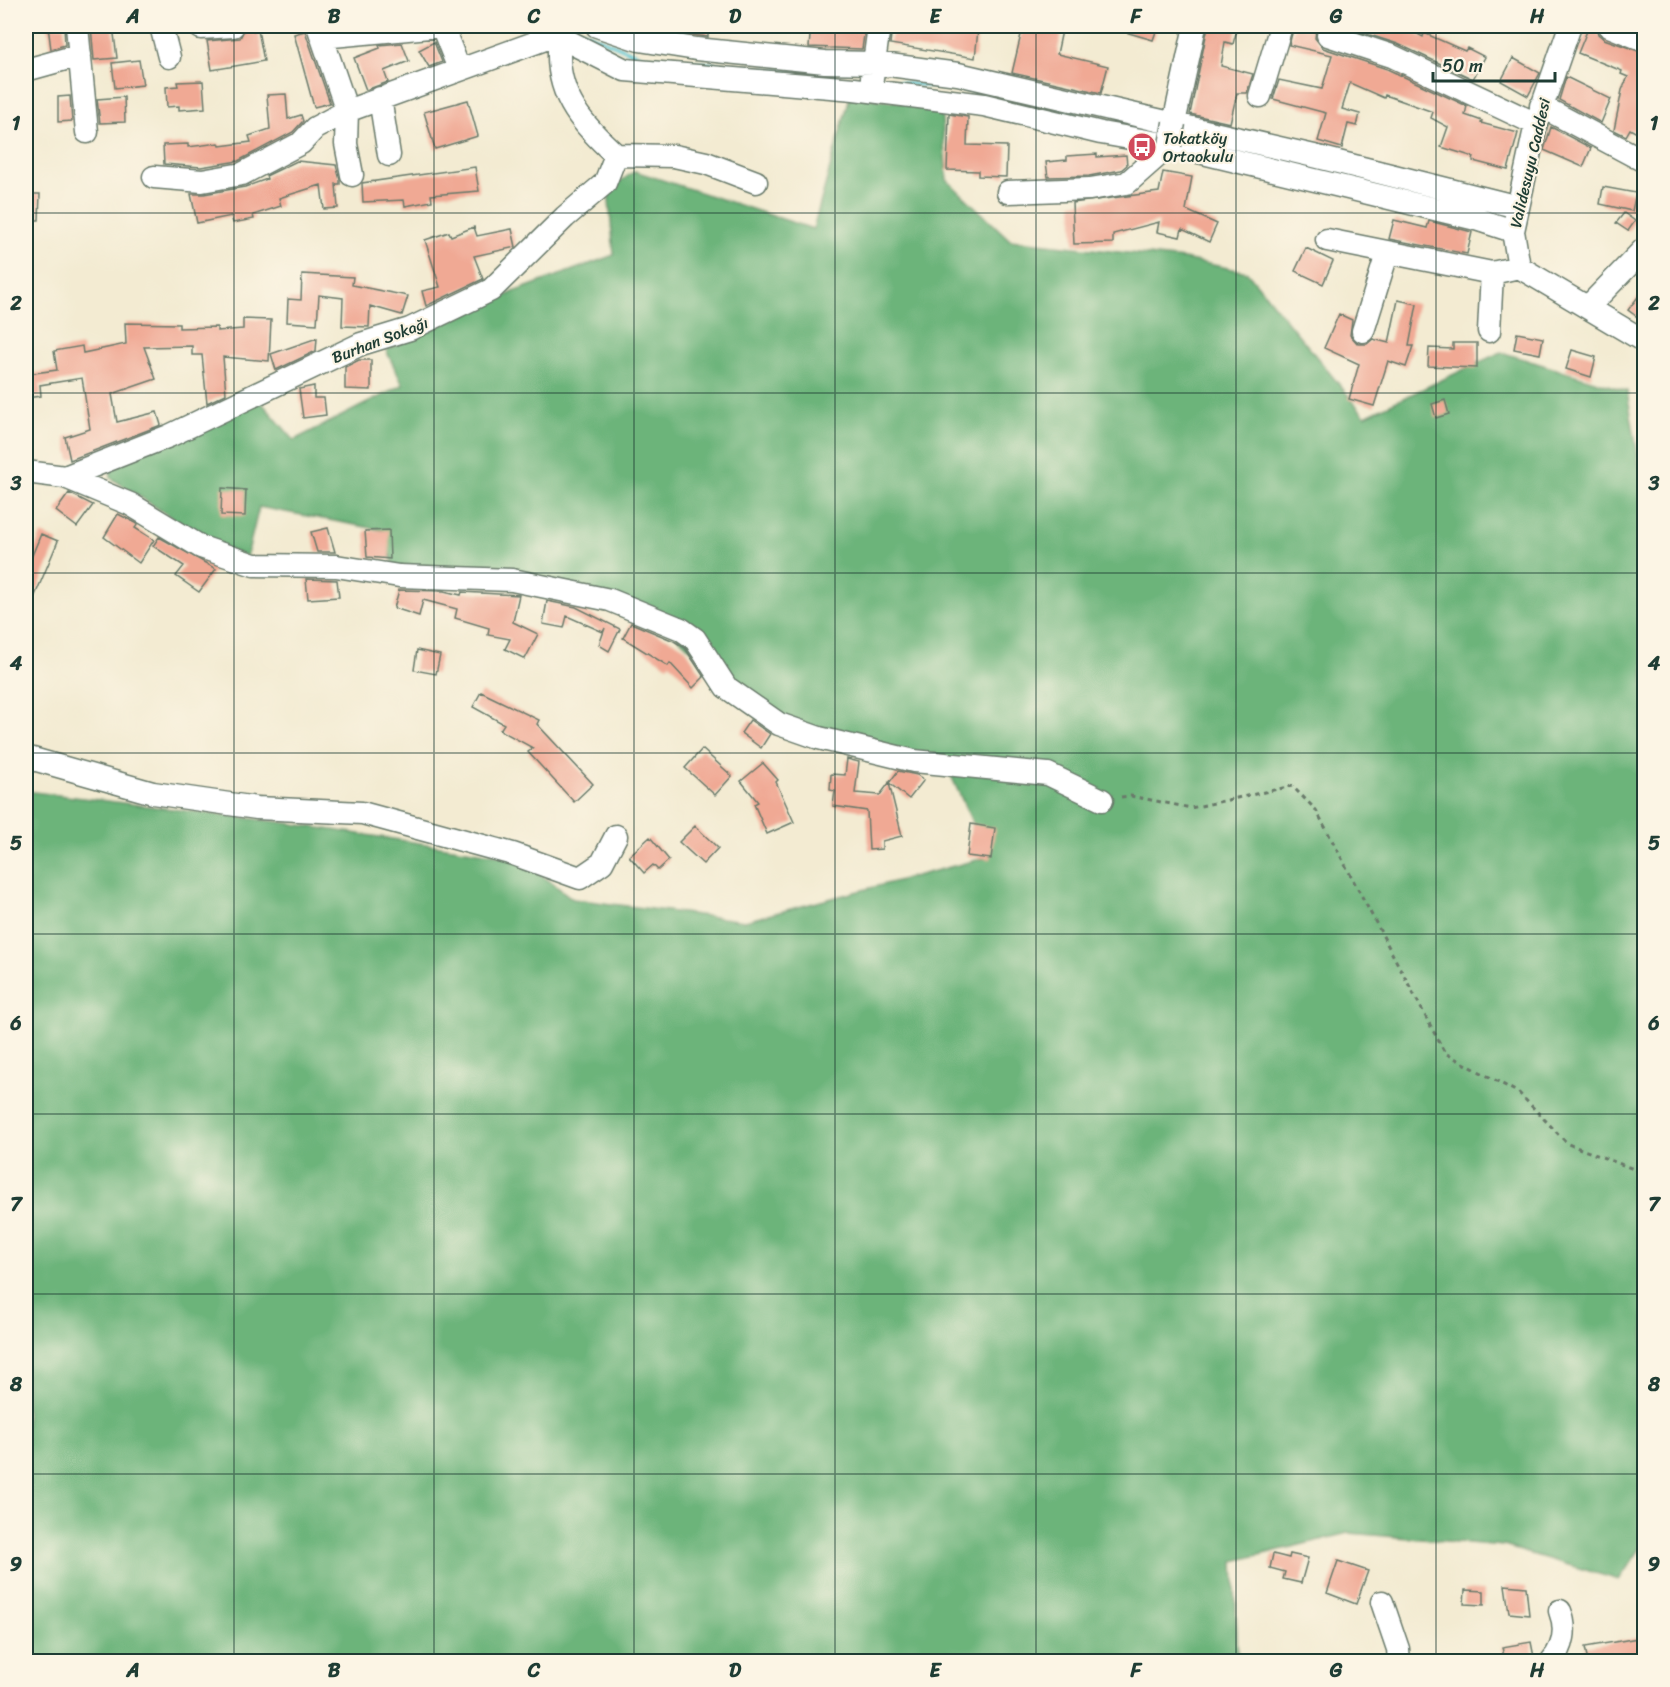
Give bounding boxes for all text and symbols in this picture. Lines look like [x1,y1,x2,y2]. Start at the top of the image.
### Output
text: A [125,0,140,34]
text: B [328,0,341,34]
text: C [527,0,541,34]
text: D [729,0,742,34]
text: E [929,0,942,34]
text: F [1130,0,1143,34]
text: G [1329,0,1343,34]
text: H [1529,0,1545,34]
scale bar [1433,45,1554,83]
text: 50 m [1442,50,1483,82]
street label: Validesuyu Caddesi [1501,95,1559,231]
text: 1 [12,106,21,141]
text: 1 [1650,106,1659,141]
place label: Tokatköy Ortaokulu [1163,124,1234,171]
bus stop icon: Tokatköy Ortaokulu [1126,131,1158,163]
text: 2 [9,286,22,321]
text: 2 [1647,286,1660,321]
street label: Burhan Sokağı [327,308,433,372]
text: 3 [10,466,22,501]
text: 3 [1648,466,1660,501]
text: 4 [9,646,23,681]
text: 4 [1647,646,1661,681]
text: 5 [10,826,22,861]
text: 5 [1648,826,1660,861]
text: 6 [9,1006,22,1041]
text: 6 [1647,1006,1660,1041]
text: 7 [10,1187,23,1222]
text: 7 [1648,1187,1661,1222]
text: 8 [9,1367,23,1402]
text: 8 [1647,1367,1661,1402]
text: 9 [10,1547,22,1582]
text: 9 [1648,1547,1660,1582]
text: A [125,1653,140,1687]
text: B [328,1653,341,1687]
text: C [527,1653,541,1687]
text: D [729,1653,742,1687]
text: E [929,1653,942,1687]
text: F [1130,1653,1143,1687]
text: G [1329,1653,1343,1687]
text: H [1529,1653,1545,1687]

